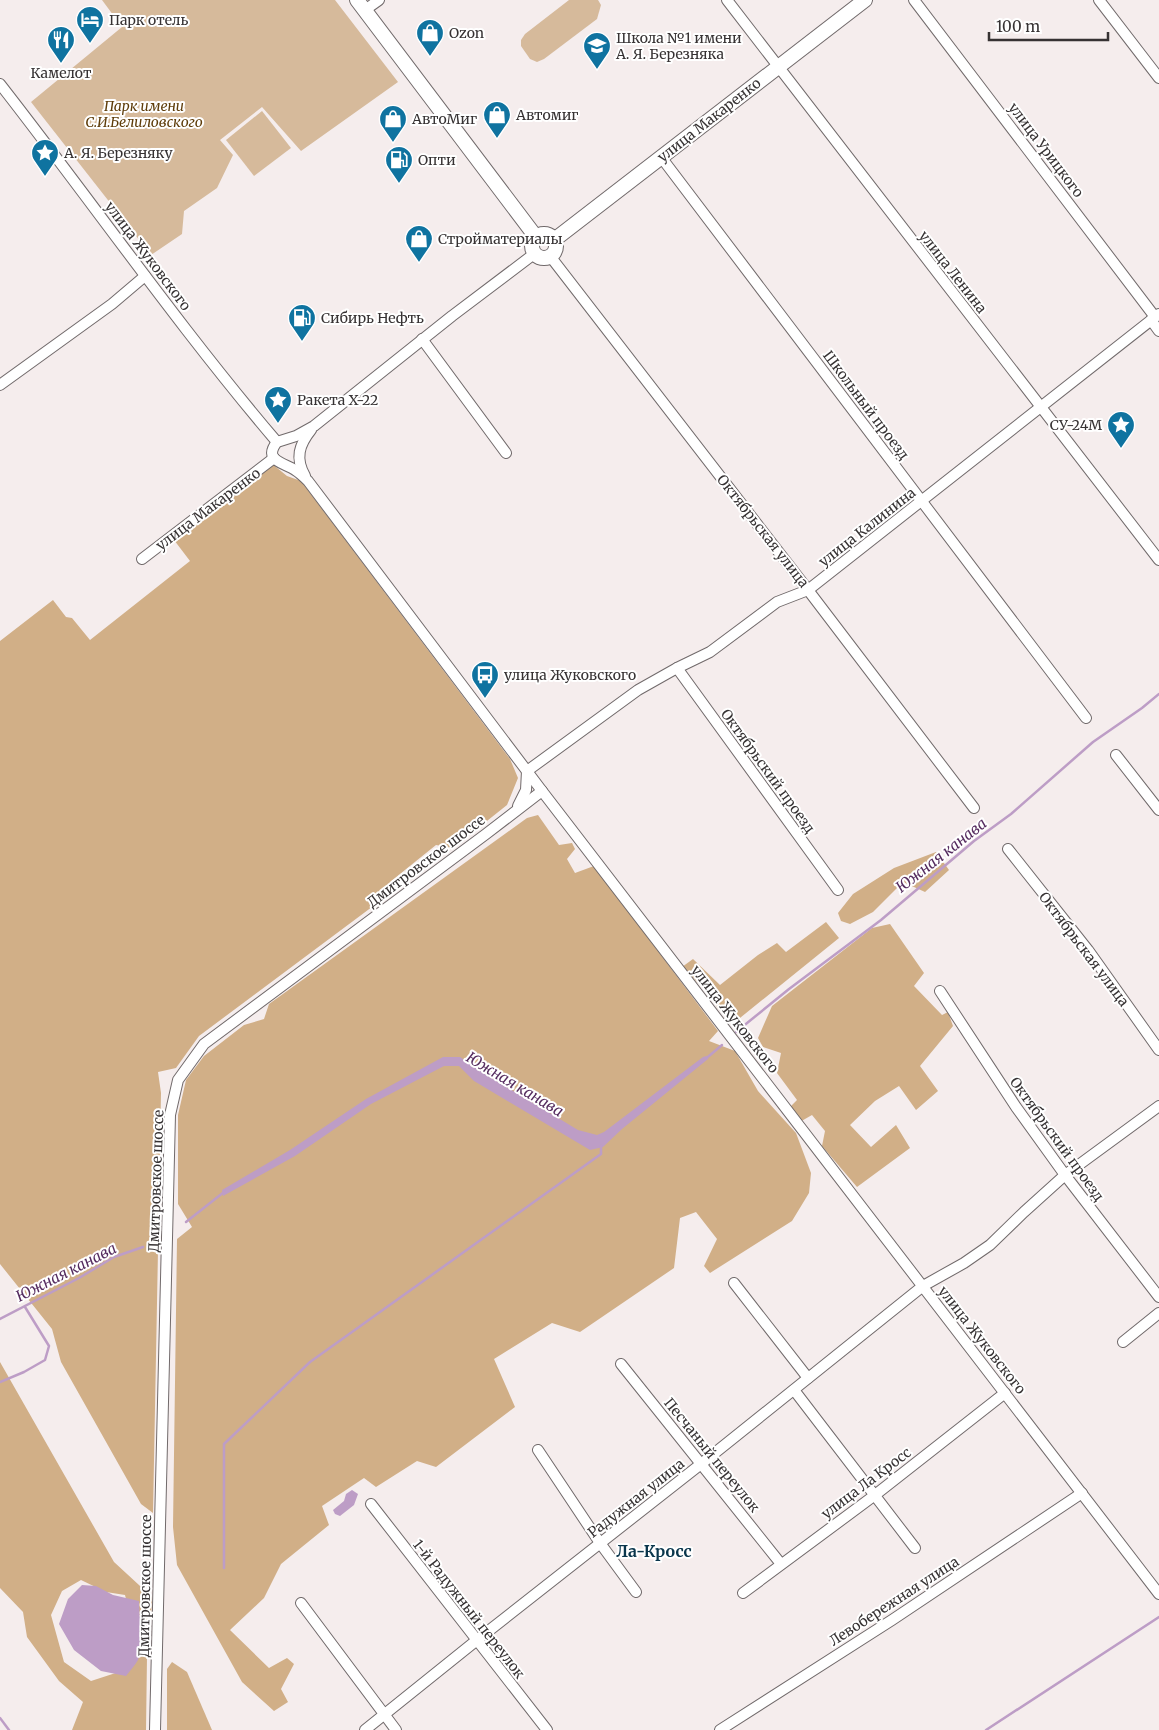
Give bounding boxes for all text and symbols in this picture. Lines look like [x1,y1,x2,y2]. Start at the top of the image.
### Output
hotel icon: Парк отель [75,5,105,44]
scale bar [989,10,1108,42]
place label: Парк отель [109,11,188,29]
text: 100 m [996,17,1040,36]
shop icon: Ozon [415,18,445,57]
place label: Ozon [449,24,484,42]
restaurant icon: Камелот [46,25,76,64]
place label: Школа №1 имени А. Я. Березняка [615,29,742,63]
school or university icon: Школа №1 имени А. Я. Березняка [582,31,612,70]
place label: Камелот [31,64,92,82]
street label: улица Макаренко [654,74,764,166]
park label: Парк имени С.И.Белиловского [85,97,203,131]
street label: улица Урицкого [1004,99,1088,201]
shop icon: Автомиг [482,100,512,139]
shop icon: АвтоМиг [378,104,408,143]
place label: Автомиг [515,106,579,124]
place label: АвтоМиг [411,110,477,128]
place icon: А. Я. Березняку [30,138,60,177]
place label: А. Я. Березняку [63,144,173,162]
fuel station icon: Опти [384,145,414,184]
place label: Опти [418,151,456,169]
street label: улица Жуковского [101,198,195,314]
shop icon: Стройматериалы [404,224,434,263]
street label: улица Ленина [915,227,991,317]
place label: Стройматериалы [438,230,563,248]
fuel station icon: Сибирь Нефть [287,303,317,342]
place label: Сибирь Нефть [321,309,424,327]
street label: Школьный проезд [819,347,913,463]
place icon: Ракета Х-22 [263,385,293,424]
place label: Ракета Х-22 [297,391,378,409]
place icon: СУ-24М [1106,410,1136,449]
place label: СУ-24М [1050,416,1102,434]
street label: улица Макаренко [152,464,264,554]
street label: Октябрьская улица [713,471,813,592]
street label: улица Калинина [815,483,919,570]
bus stop icon: улица Жуковского [470,660,500,699]
place label: улица Жуковского [504,666,636,684]
street label: Октябрьский проезд [717,705,819,837]
street label: Дмитровское шоссе [364,811,488,911]
water label: Южная канава [892,814,990,896]
street label: Октябрьская улица [1035,888,1133,1010]
street label: улица Жуковского [687,961,783,1077]
water label: Южная канава [463,1047,567,1121]
street label: Октябрьский проезд [1006,1073,1108,1205]
street label: Дмитровское шоссе [145,1109,167,1253]
water label: Южная канава [13,1238,119,1306]
street label: улица Жуковского [934,1282,1030,1398]
street label: Песчаный переулок [660,1394,764,1516]
street label: улица Ла Кросс [817,1443,915,1523]
street label: Радужная улица [584,1454,688,1541]
street label: Дмитровское шоссе [135,1515,155,1657]
street label: 1-й Радужный переулок [409,1536,529,1682]
district label: Ла-Кросс [616,1541,692,1561]
street label: Левобережная улица [826,1552,963,1650]

